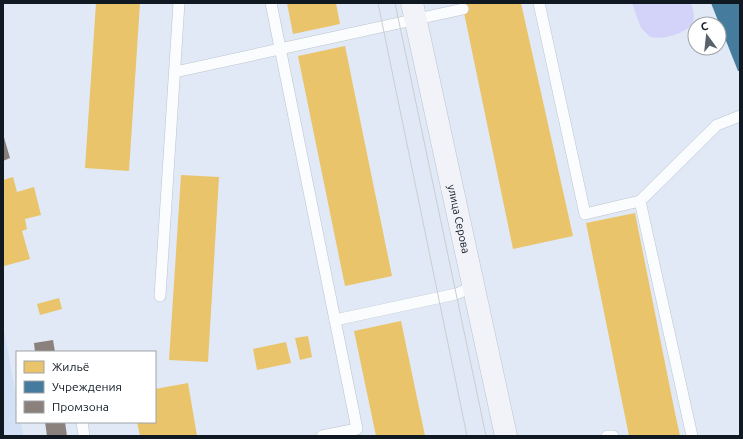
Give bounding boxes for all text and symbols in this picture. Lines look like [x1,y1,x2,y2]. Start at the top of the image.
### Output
north arrow [687,16,727,56]
text: С [699,20,709,33]
street label: улица Серова [446,183,472,254]
legend [16,351,156,423]
text: Жильё [52,360,89,373]
text: Учреждения [52,380,122,393]
text: Промзона [52,400,109,413]

